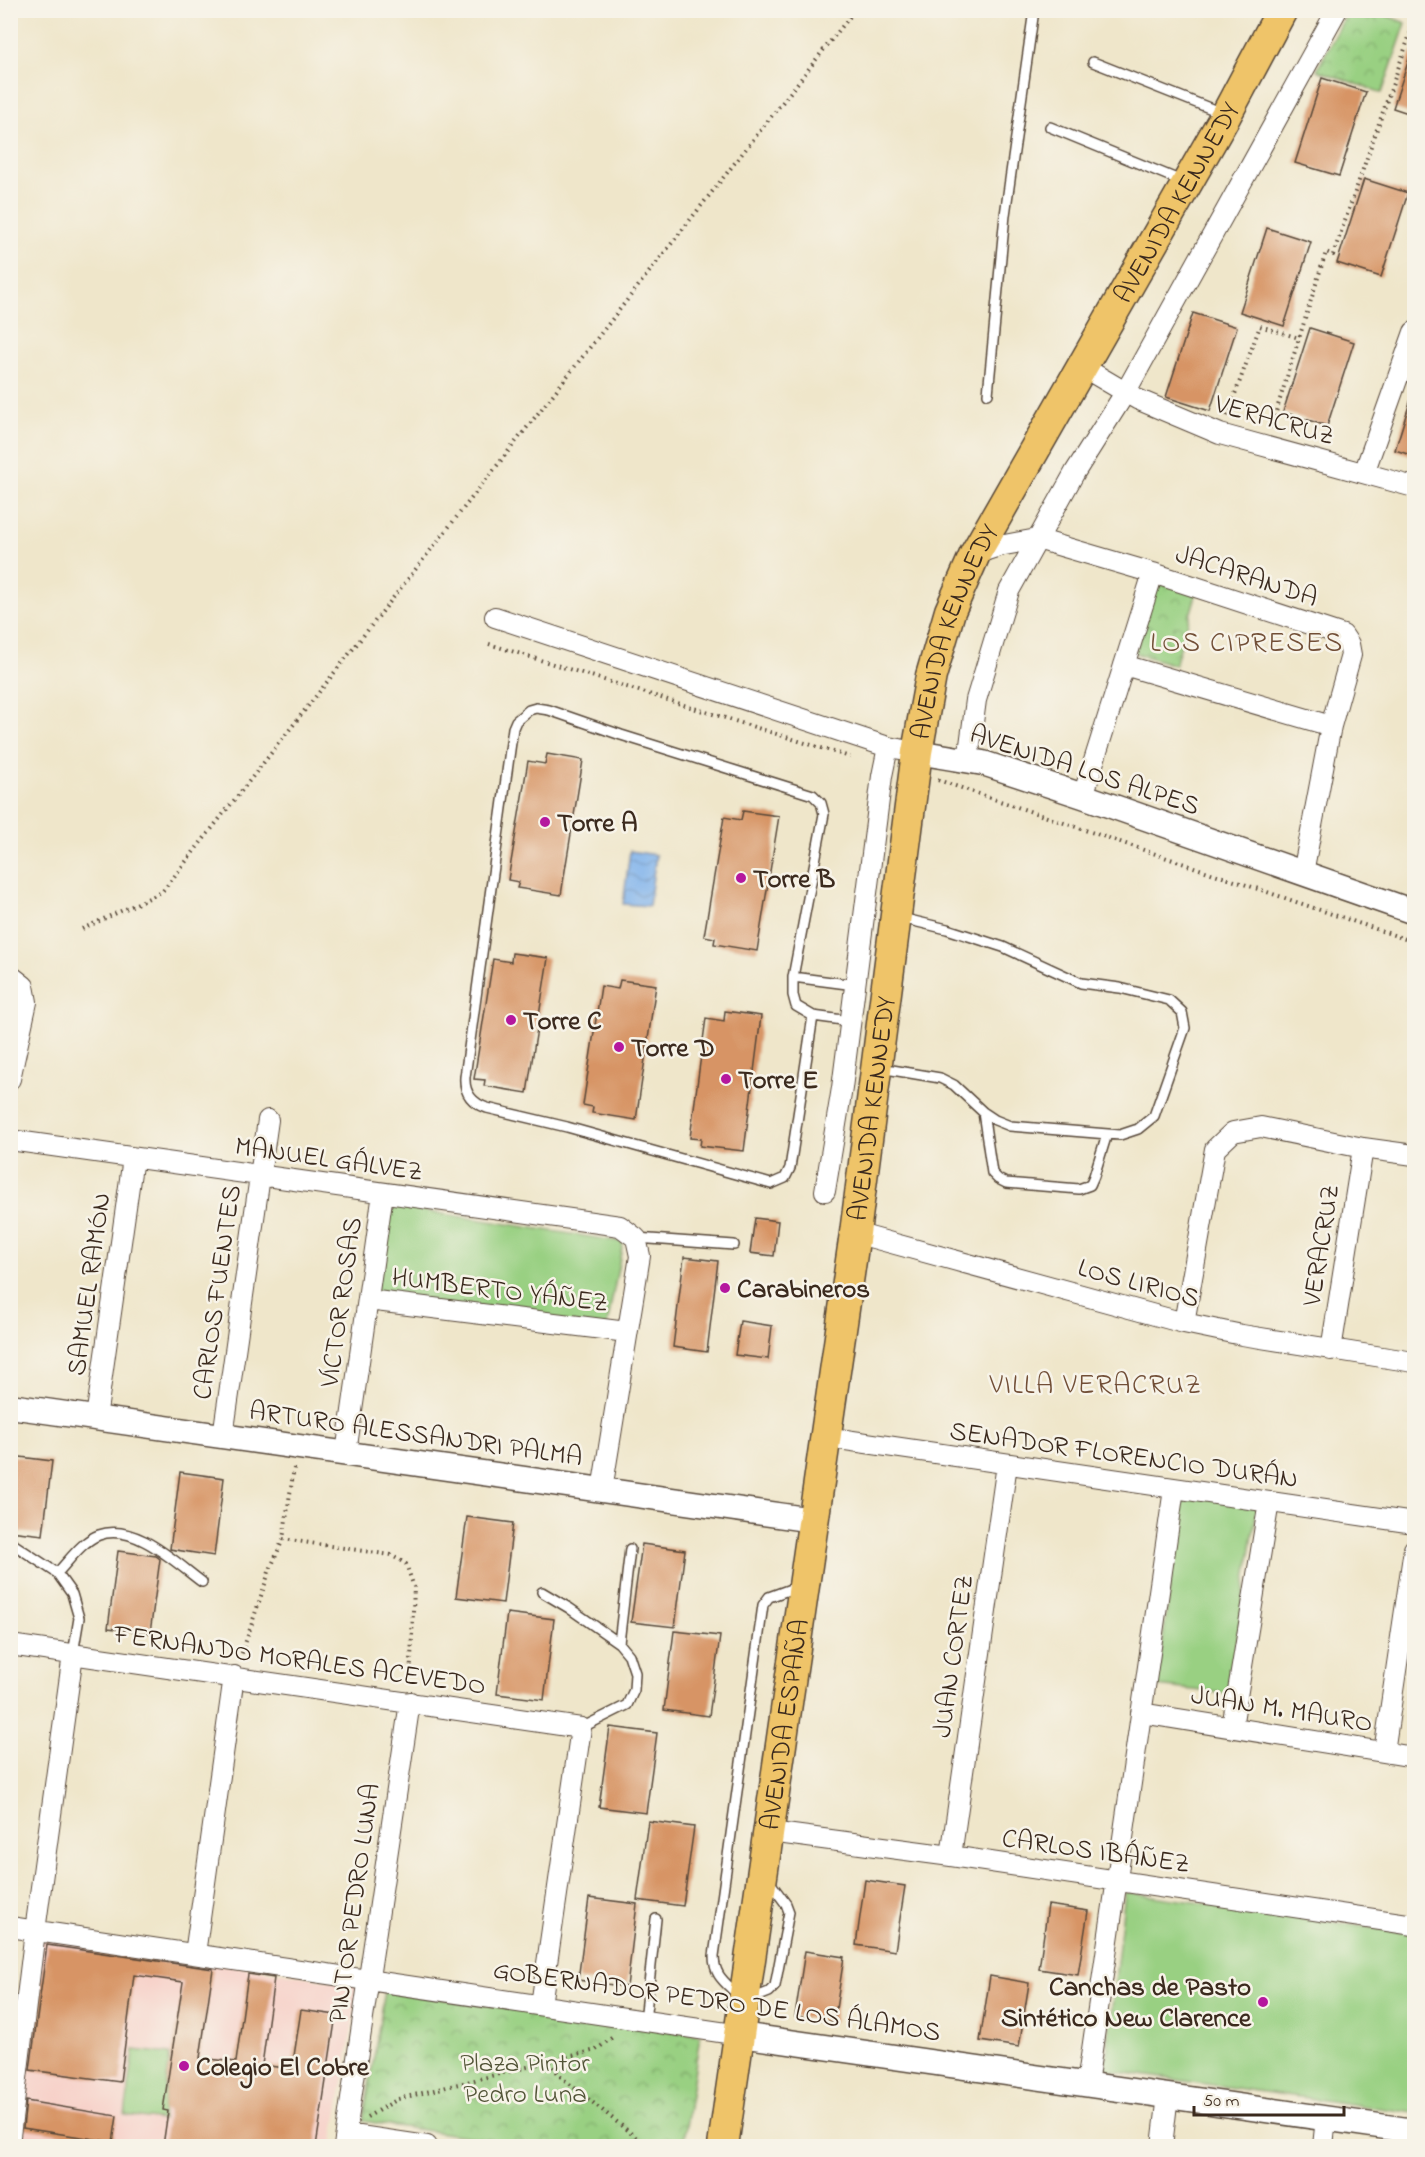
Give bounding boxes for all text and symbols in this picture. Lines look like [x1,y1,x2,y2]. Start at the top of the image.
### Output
street label: AVENIDA KENNEDY [1105,95,1252,311]
street label: VERACRUZ [1209,385,1339,457]
street label: AVENIDA KENNEDY [903,517,1010,743]
street label: JACARANDA [1170,536,1322,619]
district label: LOS CIPRESES [1150,624,1344,665]
street label: AVENIDA LOS ALPES [964,716,1204,827]
place label: Torre A [557,805,638,844]
marker: Torre A [538,815,552,829]
place label: Torre B [753,861,835,900]
marker: Torre B [734,871,748,885]
street label: AVENIDA KENNEDY [840,994,907,1224]
place label: Torre C [523,1003,602,1042]
marker: Torre C [504,1013,518,1027]
place label: Torre D [631,1030,715,1069]
marker: Torre D [612,1040,626,1054]
place label: Torre E [738,1062,818,1101]
marker: Torre E [719,1072,733,1086]
street label: MANUEL GÁLVEZ [232,1128,425,1193]
street label: CARLOS FUENTES [184,1182,253,1402]
street label: VERACRUZ [1293,1182,1351,1310]
street label: SAMUEL RAMÓN [58,1190,123,1378]
street label: VÍCTOR ROSAS [311,1215,374,1391]
street label: LOS LIRIOS [1073,1249,1204,1319]
street label: HUMBERTO YÁÑEZ [389,1259,610,1324]
place label: Carabineros [737,1271,870,1310]
marker: Carabineros [718,1281,732,1295]
district label: VILLA VERACRUZ [988,1366,1203,1407]
street label: ARTURO ALESSANDRI PALMA [246,1393,585,1478]
street label: SENADOR FLORENCIO DURÁN [947,1413,1300,1500]
street label: JUAN CORTEZ [924,1572,985,1740]
street label: FERNANDO MORALES ACEVEDO [110,1616,488,1707]
street label: AVENIDA ESPAÑA [752,1617,821,1833]
street label: JUAN M. MAURO [1188,1677,1375,1744]
street label: PINTOR PEDRO LUNA [319,1781,392,2026]
street label: CARLOS IBÁÑEZ [999,1820,1192,1885]
street label: GOBERNADOR PEDRO DE LOS ÁLAMOS [490,1952,943,2053]
place label: Canchas de Pasto Sintético New Clarence [1001,1969,1252,2039]
marker: Canchas de Pasto Sintético New Clarence [1256,1995,1270,2009]
park label: Plaza Pintor Pedro Luna [460,2045,590,2115]
place label: Colegio El Cobre [196,2049,370,2089]
marker: Colegio El Cobre [177,2059,191,2073]
scale bar [1194,2079,1344,2117]
text: 50 m [1203,2089,1240,2115]

